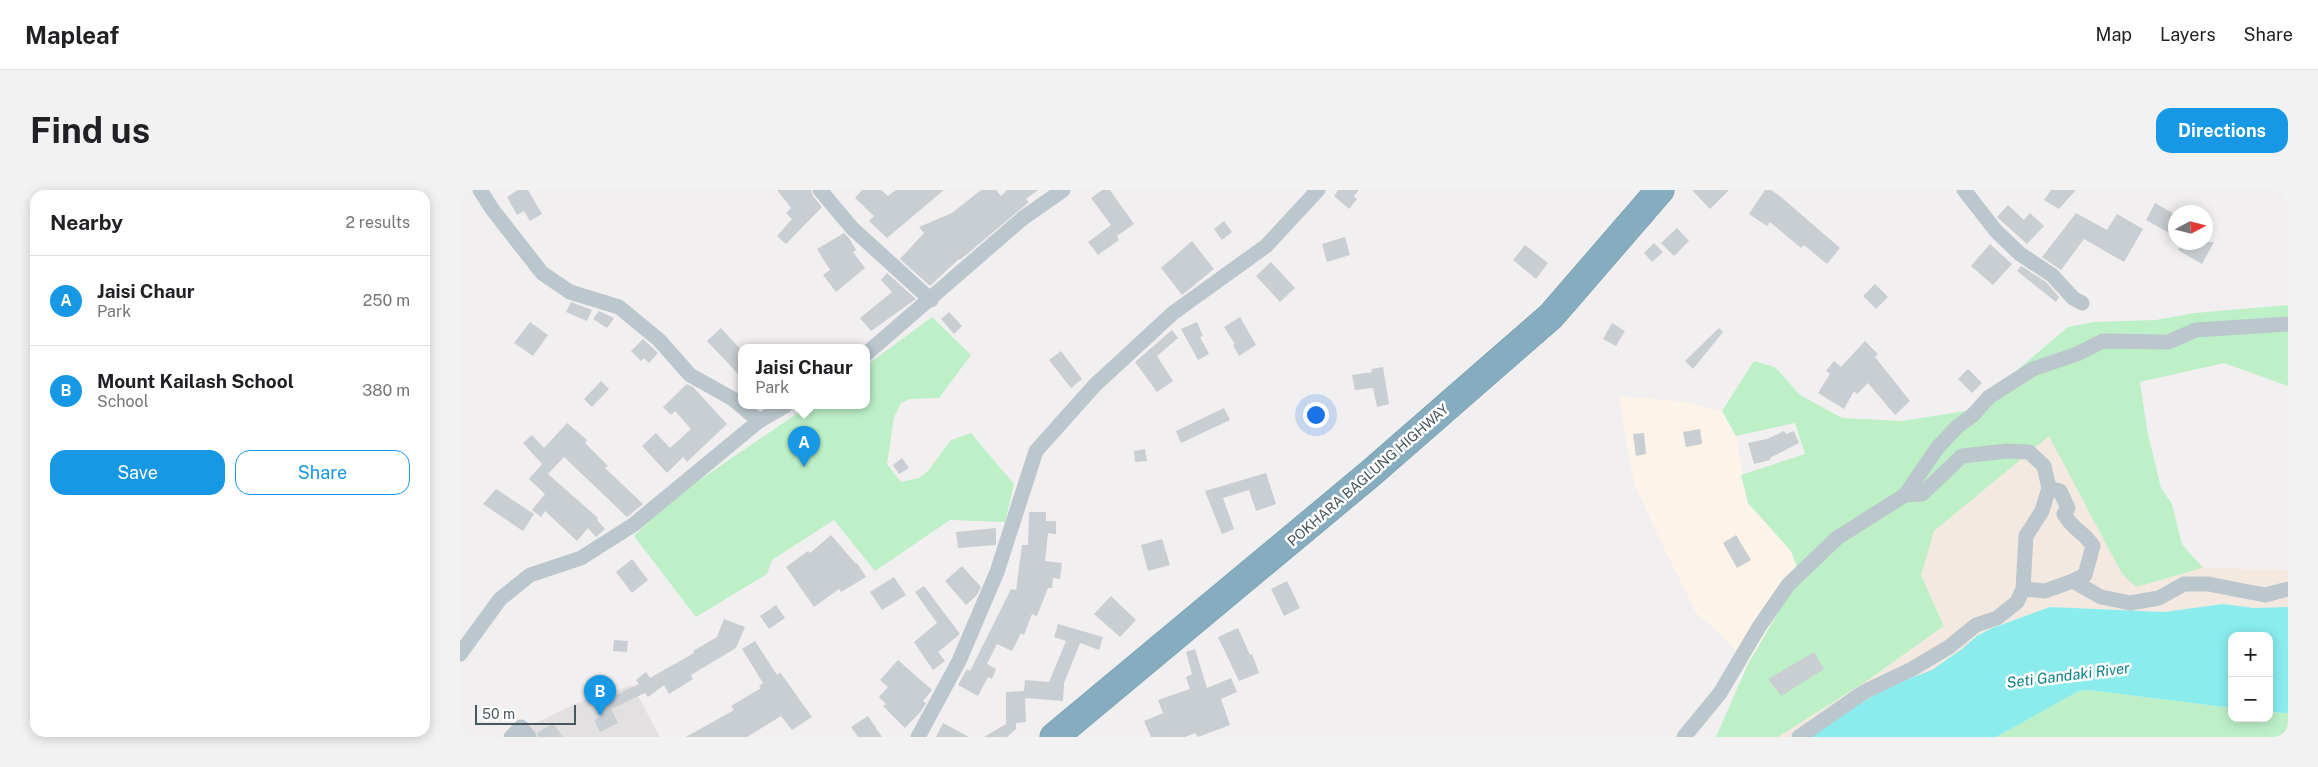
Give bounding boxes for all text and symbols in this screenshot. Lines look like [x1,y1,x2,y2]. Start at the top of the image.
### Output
text: Mapleaf [25,21,119,49]
text: Map [2096,24,2132,45]
text: Layers [2160,24,2216,45]
text: Share [2244,24,2293,45]
button: Directions [2156,108,2288,153]
text: Find us [30,110,150,151]
north arrow [2168,205,2213,250]
text: Nearby [50,210,123,235]
text: 2 results [345,213,410,232]
text: Jaisi Chaur [97,280,195,302]
text: A [60,291,72,310]
text: 250 m [363,291,410,310]
text: Park [97,302,131,321]
popup [738,344,870,409]
text: Jaisi Chaur [755,356,853,378]
text: Mount Kailash School [97,370,294,392]
text: Park [755,378,789,397]
text: B [61,381,71,400]
text: 380 m [362,381,410,400]
text: School [97,392,148,411]
street label: POKHARA BAGLUNG HIGHWAY [1284,400,1452,549]
your location [1303,402,1329,428]
pin: A [788,426,820,467]
button: Save [50,450,225,495]
button: Share [235,450,410,495]
map controls [2228,632,2273,722]
button: + [2228,632,2273,677]
water label: Seti Gandaki River [2005,659,2131,691]
pin: B [584,675,616,716]
button: − [2228,677,2273,722]
scale bar [475,702,576,725]
text: 50 m [482,706,515,722]

